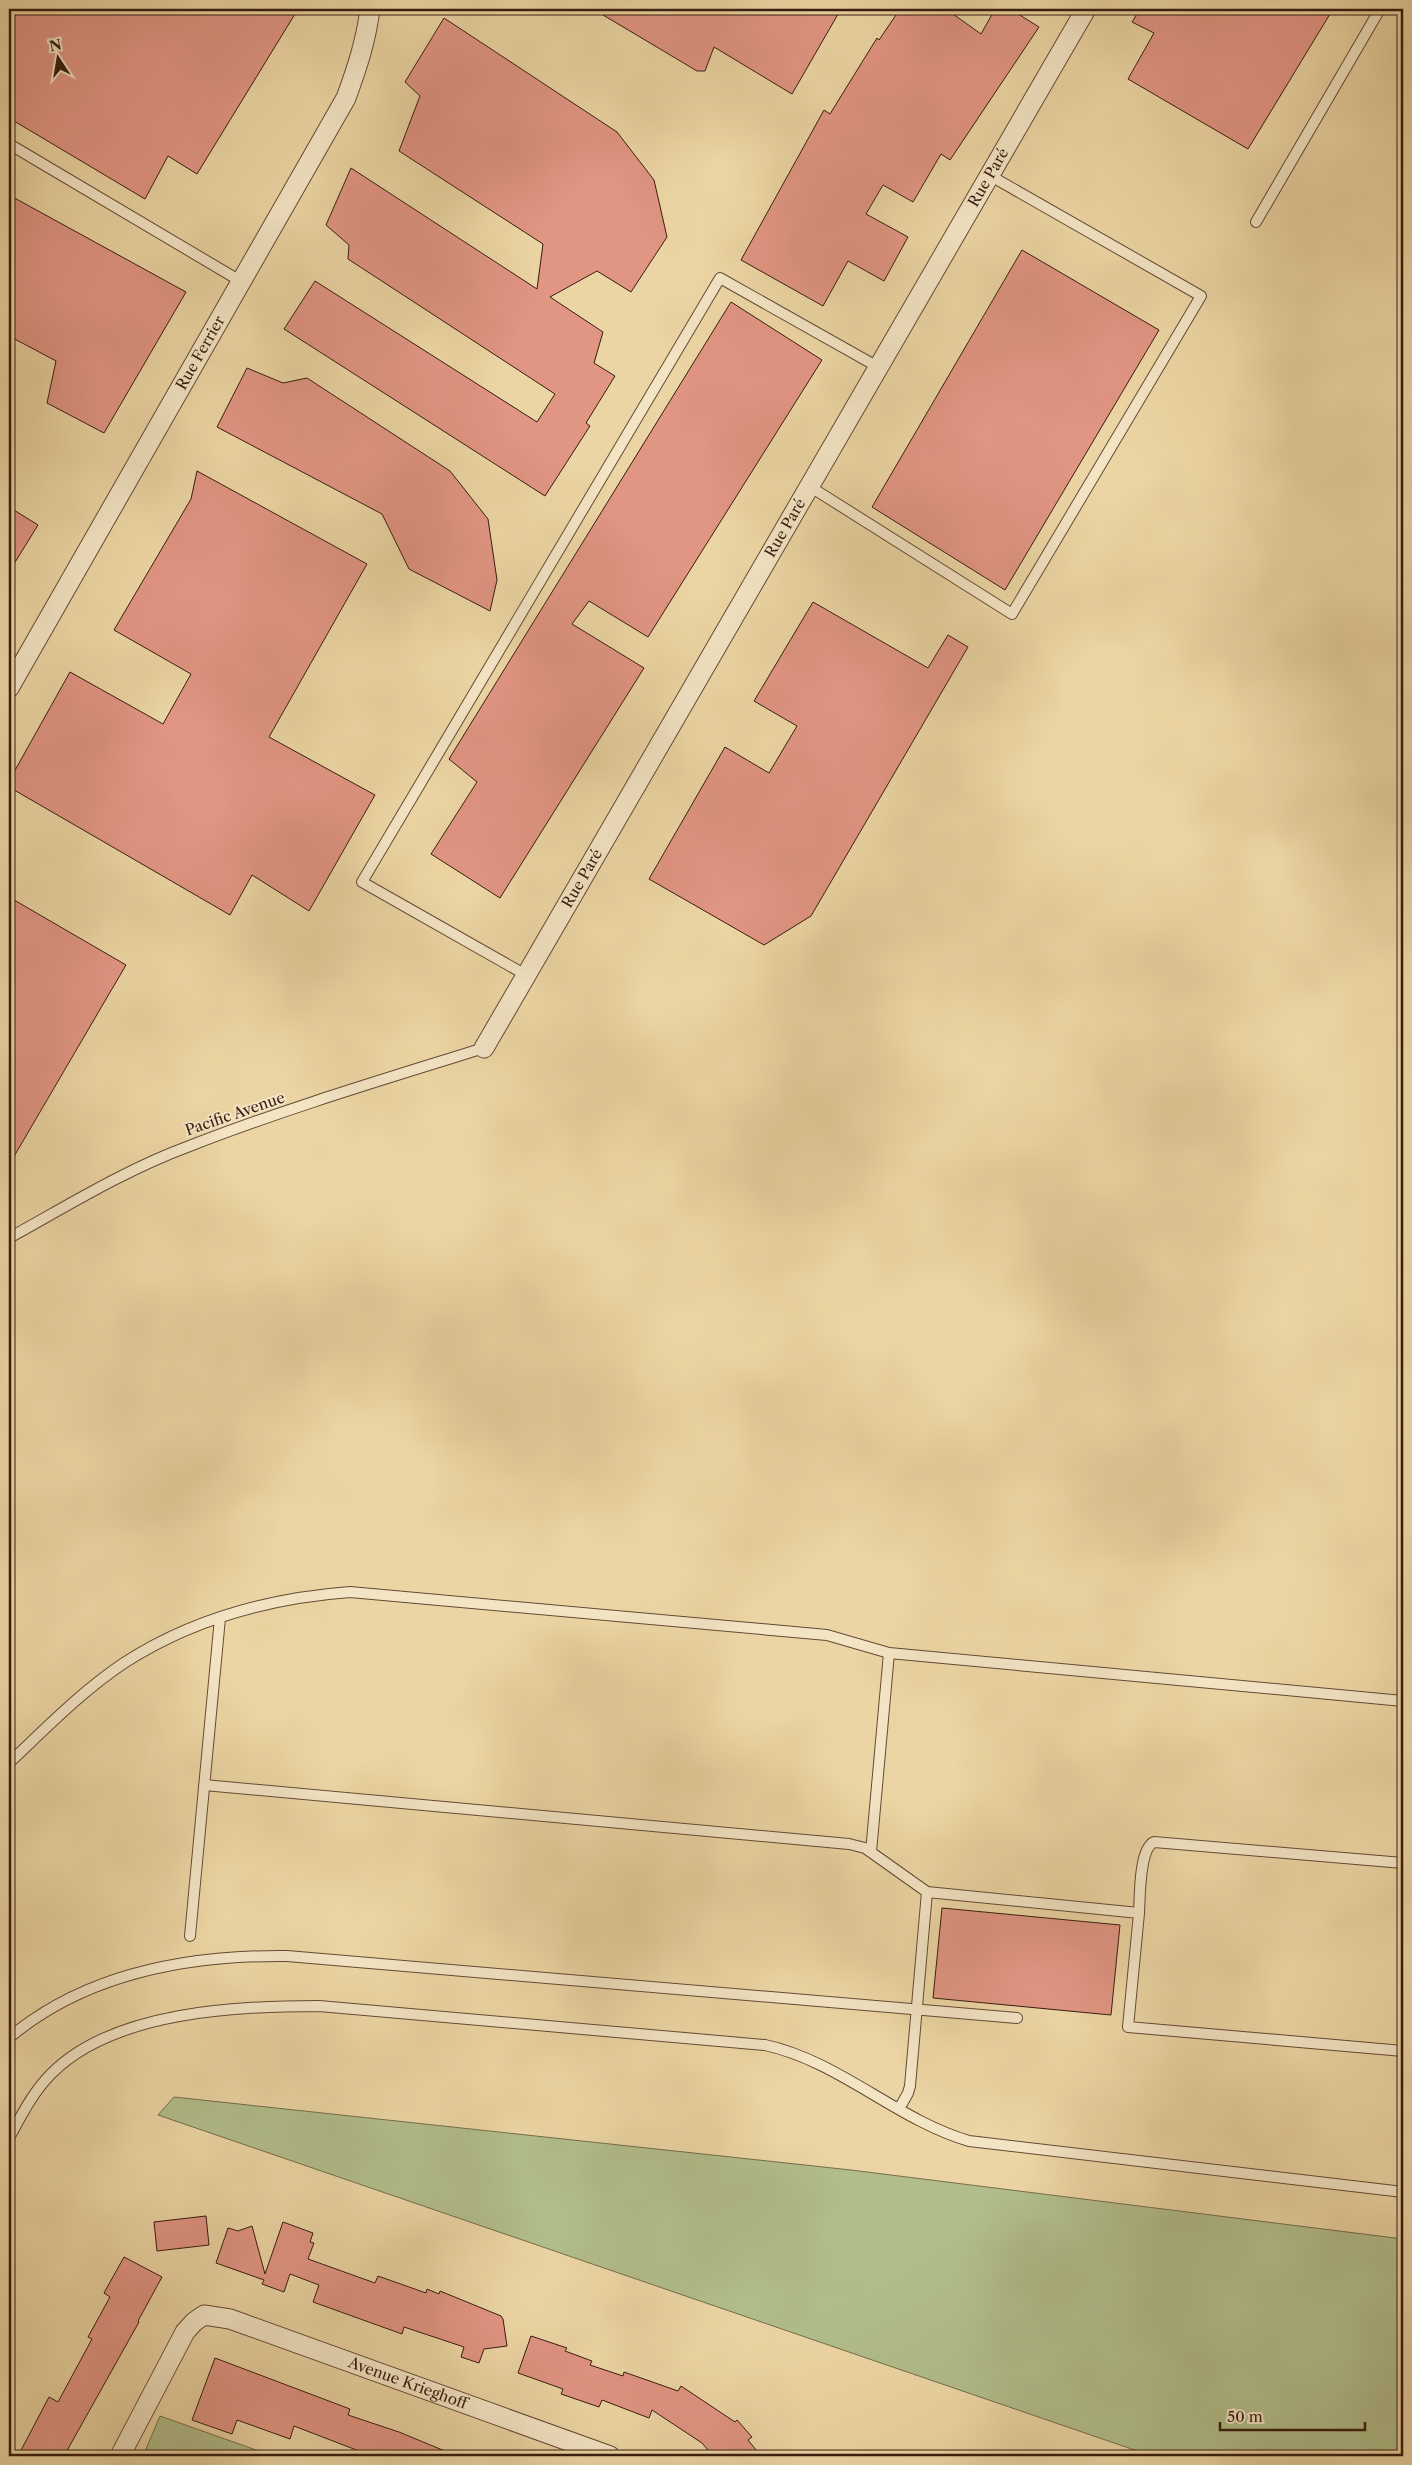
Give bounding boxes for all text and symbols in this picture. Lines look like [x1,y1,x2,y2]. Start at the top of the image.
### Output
north arrow [32,32,82,82]
text: N [47,35,63,55]
street label: Rue Paré [963,145,1012,210]
street label: Rue Ferrier [171,312,229,393]
street label: Rue Paré [760,495,809,561]
street label: Rue Paré [557,845,606,911]
street label: Pacific Avenue [183,1088,287,1139]
street label: Avenue Krieghoff [345,2352,472,2413]
scale bar [1220,2400,1364,2432]
text: 50 m [1227,2407,1263,2426]

